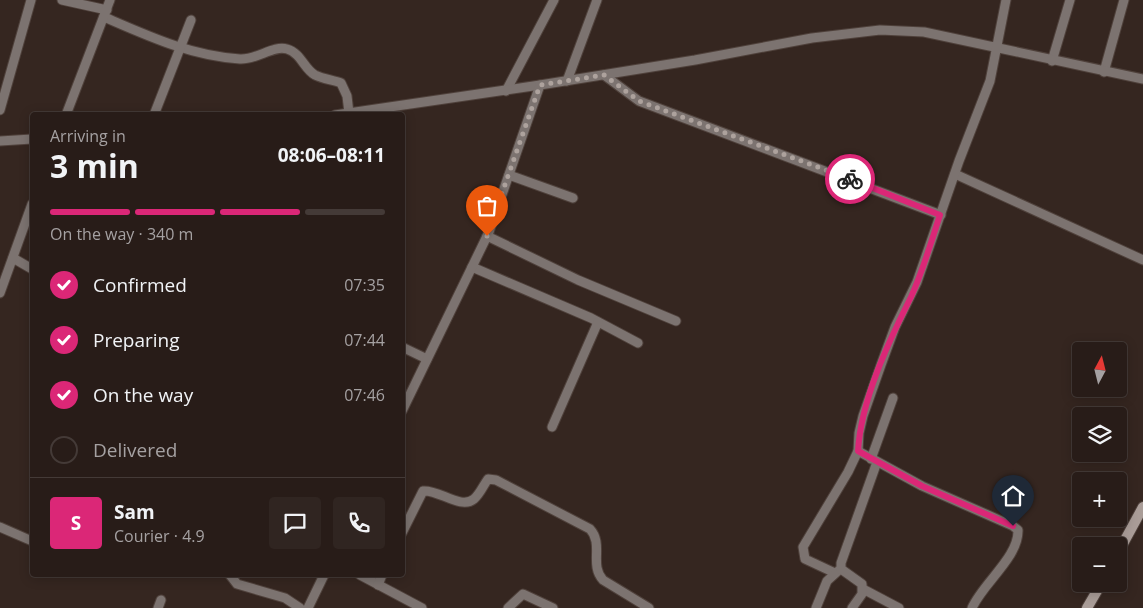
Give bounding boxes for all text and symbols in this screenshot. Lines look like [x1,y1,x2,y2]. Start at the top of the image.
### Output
text: Arriving in [50,125,126,147]
text: 08:06–08:11 [278,142,385,168]
text: 3 min [50,144,139,187]
courier [825,154,875,204]
icon: bike [836,165,864,193]
pin [466,185,508,236]
icon: bag [473,192,501,220]
text: On the way · 340 m [50,223,193,245]
icon: check [50,271,78,299]
text: Confirmed [93,272,187,298]
text: 07:35 [344,274,385,296]
icon: check [50,326,78,354]
text: Preparing [93,327,180,353]
text: 07:44 [344,329,385,351]
north arrow [1072,342,1128,398]
map controls [1072,342,1127,592]
icon: check [50,381,78,409]
text: On the way [93,382,193,408]
text: 07:46 [344,384,385,406]
button: layers [1072,407,1127,462]
text: Delivered [93,437,177,463]
button: + [1072,472,1127,527]
pin [992,475,1034,526]
icon: home [999,482,1027,510]
button: chat [269,497,321,549]
button: phone [333,497,385,549]
text: Sam [114,499,155,525]
text: S [71,510,81,536]
text: Courier · 4.9 [114,525,205,547]
button: − [1072,537,1127,592]

